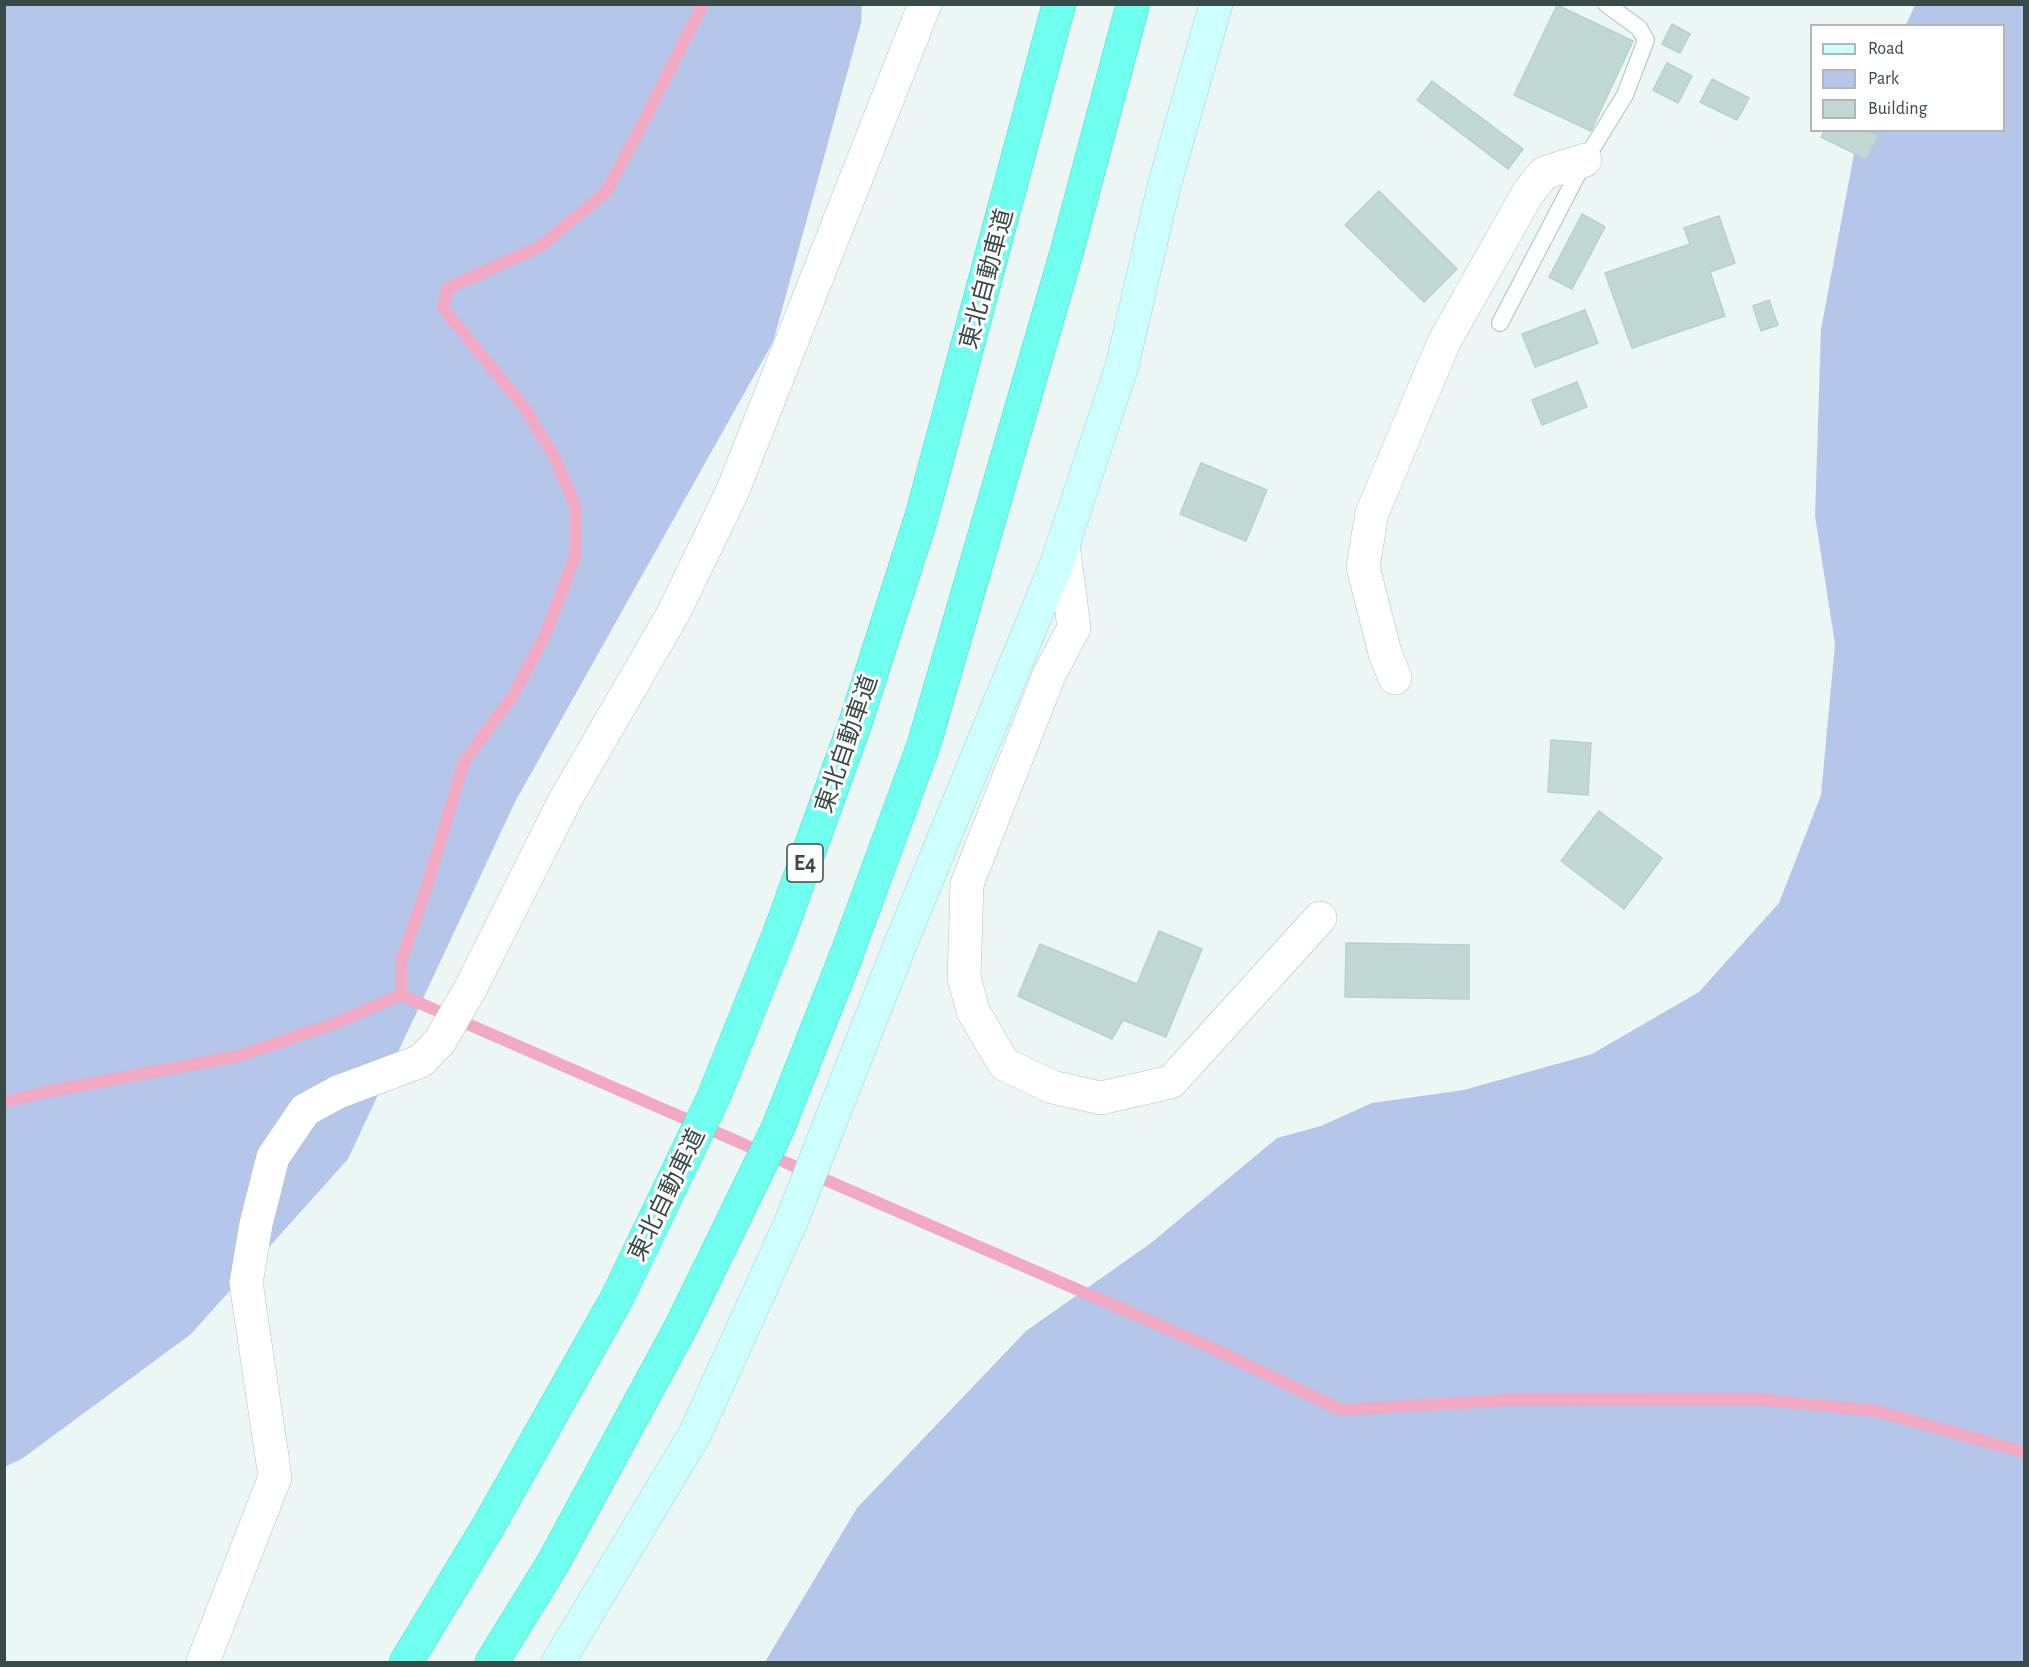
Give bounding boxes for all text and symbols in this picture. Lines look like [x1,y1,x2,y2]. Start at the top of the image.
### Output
legend [1810,24,2005,132]
text: Road [1868,40,1904,58]
text: Park [1868,70,1899,88]
text: Building [1868,100,1927,118]
street label: 東北自動車道 [954,206,1020,352]
street label: 東北自動車道 [810,671,884,817]
road number: E4 [787,844,823,882]
street label: 東北自動車道 [622,1124,712,1266]

